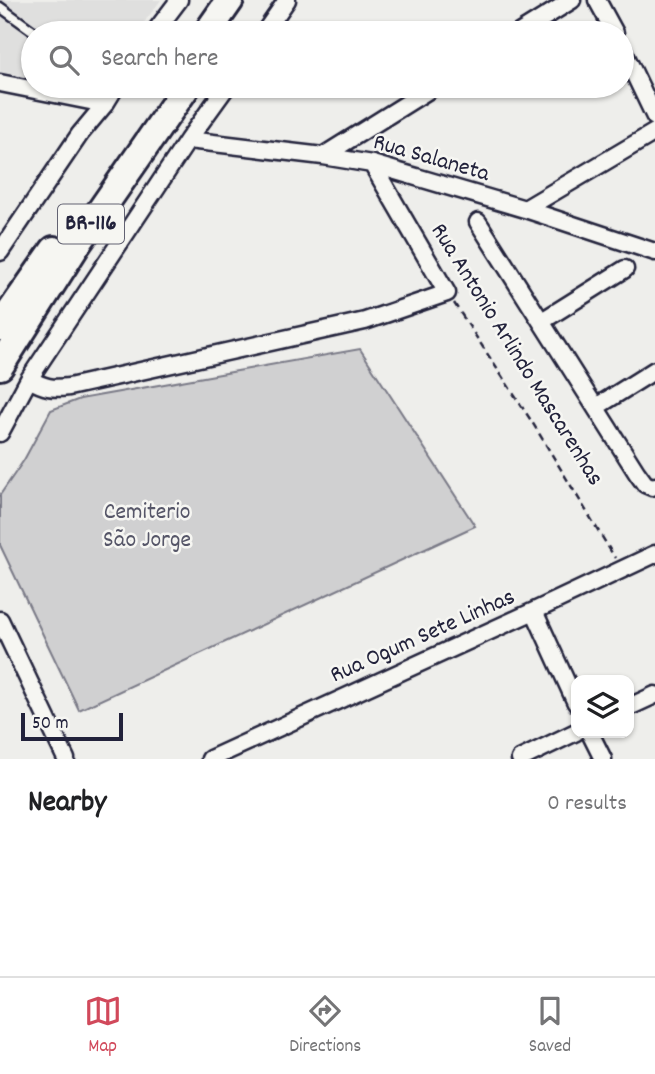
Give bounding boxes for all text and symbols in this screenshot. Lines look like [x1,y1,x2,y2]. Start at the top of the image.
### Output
search box [21,21,634,98]
icon: search [45,41,83,79]
text: Search here [101,41,219,78]
street label: Rua Salaneta [369,126,494,192]
road number: BR-116 [58,204,124,244]
street label: Rua Antonio Arlindo Mascarenhas [421,217,611,493]
park label: Cemiterio São Jorge [103,496,191,558]
street label: Rua Ogum Sete Linhas [325,581,521,693]
map controls [571,675,634,738]
button: layers [571,675,634,738]
scale bar [21,710,122,742]
text: 50 m [32,711,69,738]
text: Nearby [28,783,106,826]
text: 0 results [547,788,627,821]
tab: Map [84,992,122,1061]
tab: Directions [289,992,361,1061]
tab: Saved [529,992,571,1061]

